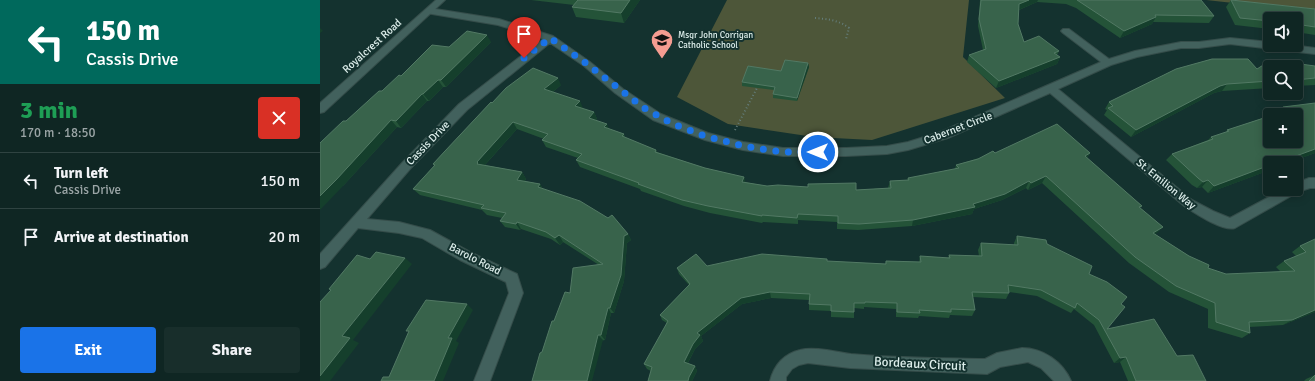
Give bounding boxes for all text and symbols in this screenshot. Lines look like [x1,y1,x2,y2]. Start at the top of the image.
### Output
map controls [1263,12,1303,196]
button: sound [1263,12,1303,52]
text: 150 m [86,14,160,48]
icon: left [20,16,72,68]
street label: Royalcrest Road [340,16,404,76]
pin [507,17,541,58]
icon: arrive [513,23,535,45]
school or university icon: Msgr John Corrigan Catholic School [649,27,675,60]
place label: Msgr John Corrigan Catholic School [678,30,753,51]
text: Cassis Drive [86,48,179,70]
button: search [1263,60,1303,100]
text: 3 min [20,95,78,125]
button: close [258,97,300,139]
button: + [1263,108,1303,148]
street label: Cabernet Circle [922,109,994,147]
street label: Cassis Drive [404,118,452,168]
text: 170 m · 18:50 [20,125,96,141]
position arrow [797,131,839,173]
street label: St. Emilion Way [1134,156,1199,213]
button: − [1263,156,1303,196]
text: Turn left [54,164,108,182]
icon: left [20,170,42,192]
text: 150 m [260,172,300,190]
text: Cassis Drive [54,182,121,198]
icon: arrive [20,226,42,248]
text: Arrive at destination [54,228,189,246]
text: 20 m [269,228,300,246]
street label: Barolo Road [447,240,503,278]
button: Exit [20,327,156,373]
button: Share [164,327,300,373]
street label: Bordeaux Circuit [873,354,967,374]

